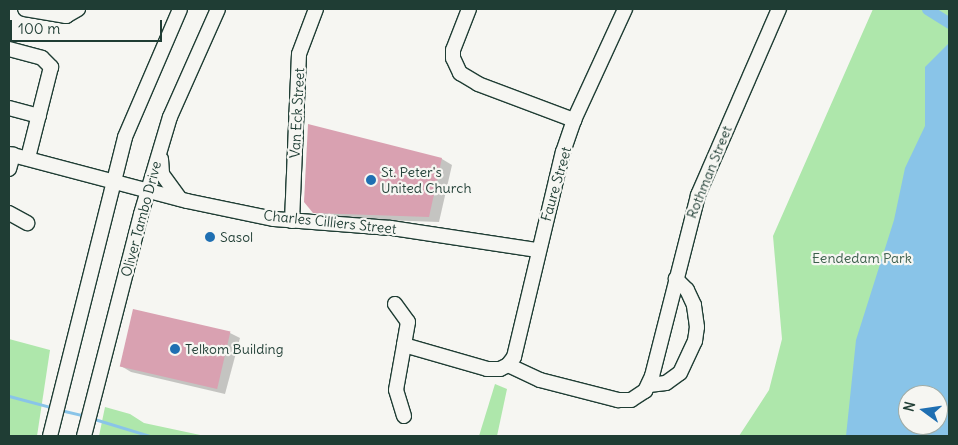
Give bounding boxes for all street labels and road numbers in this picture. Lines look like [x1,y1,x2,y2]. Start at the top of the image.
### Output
street label: Van Eck Street [286,67,308,159]
street label: Rothman Street [683,123,735,221]
street label: Faure Street [537,145,575,223]
street label: Oliver Tambo Drive [117,159,165,279]
street label: Charles Cilliers Street [263,207,397,237]

